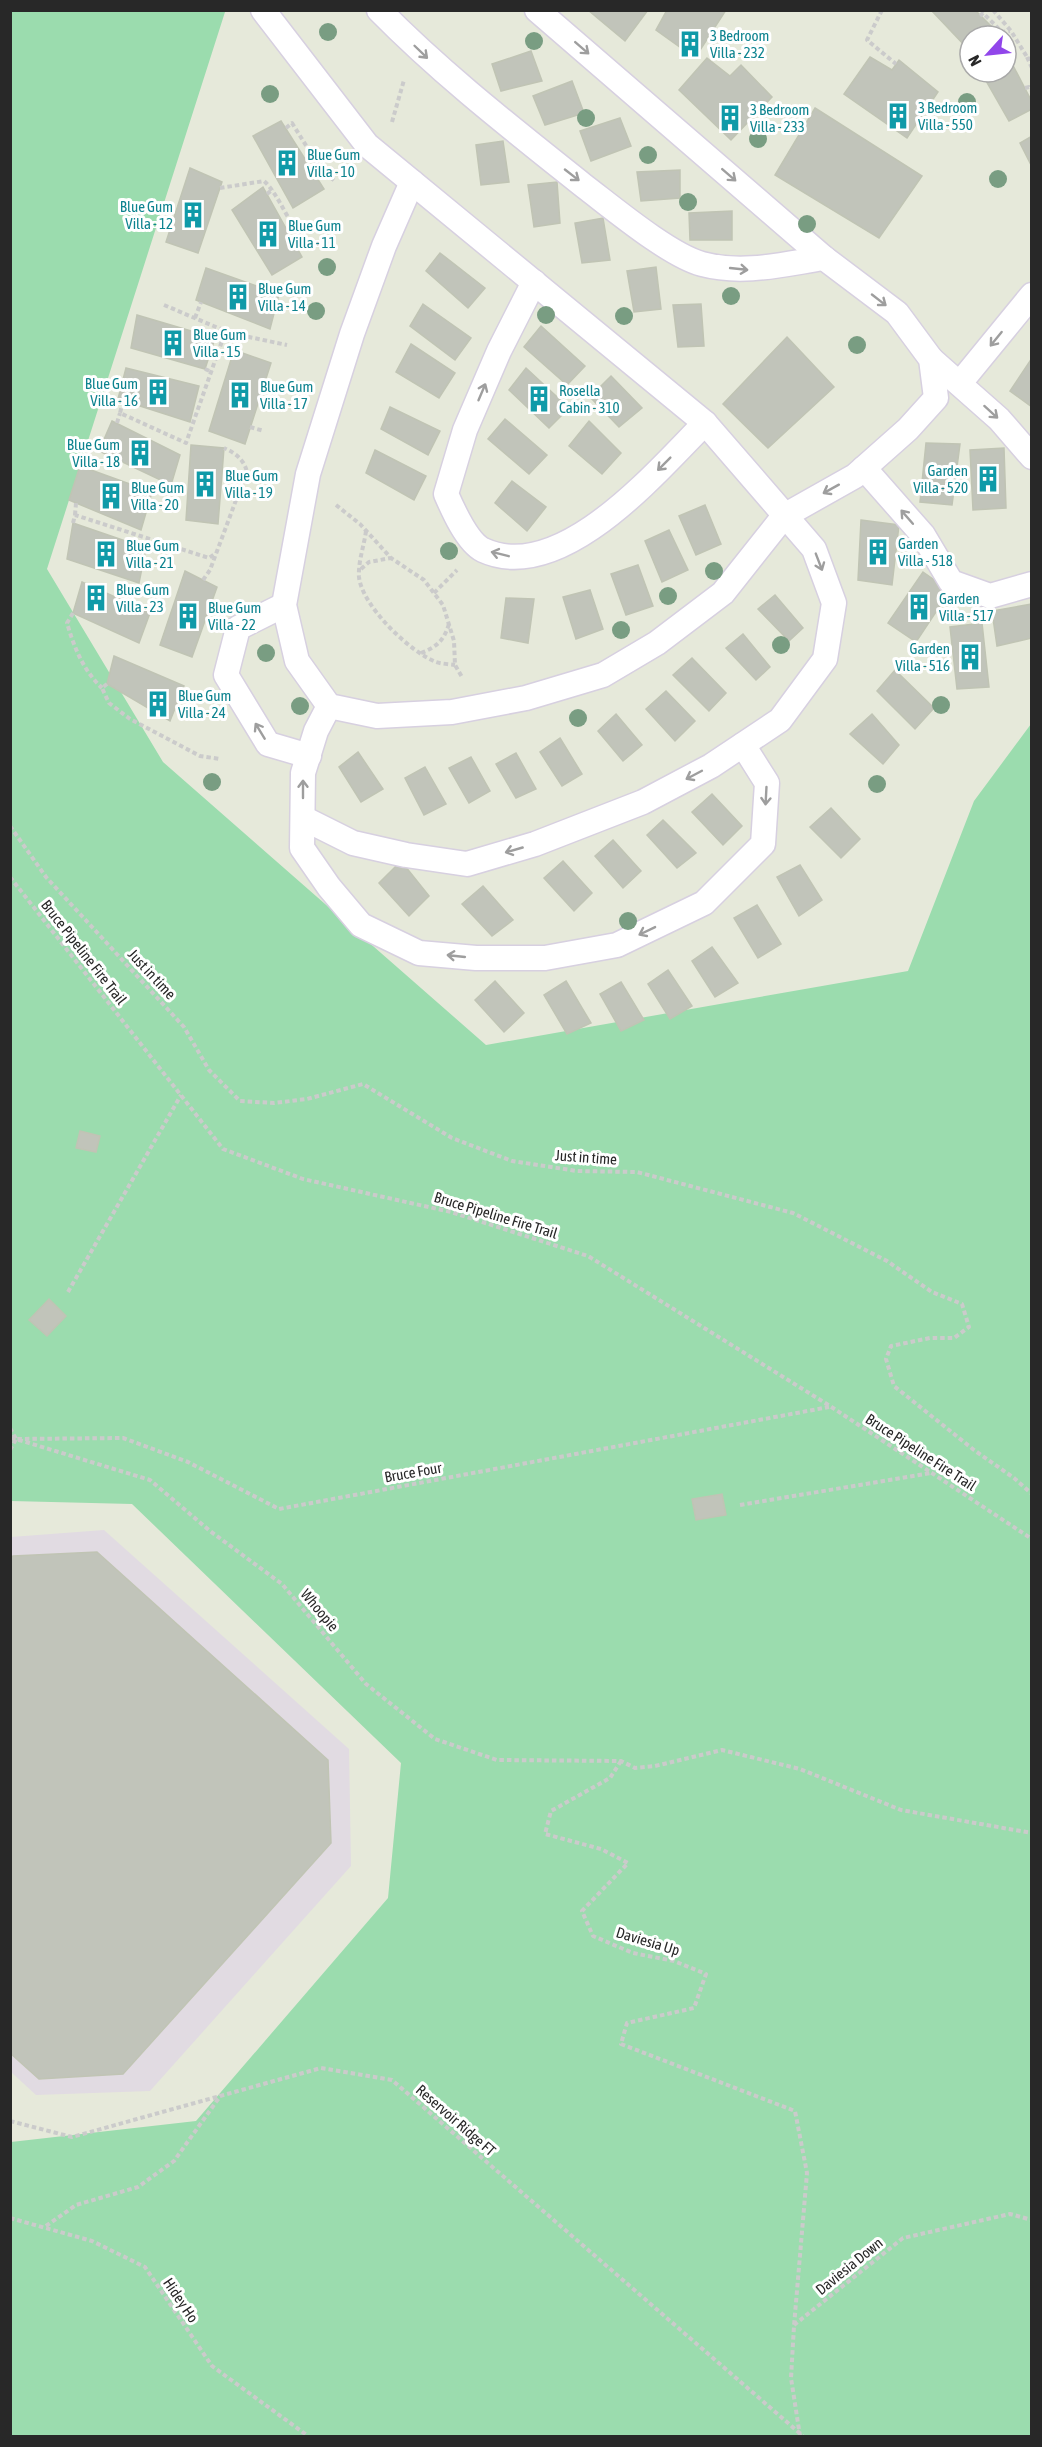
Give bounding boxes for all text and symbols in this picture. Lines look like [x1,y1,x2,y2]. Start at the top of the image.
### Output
north arrow [958,24,1018,84]
place label: 3 Bedroom Villa - 232 [710,27,769,61]
building icon: 3 Bedroom Villa - 232 [675,29,705,59]
one-way arrow [574,41,589,55]
one-way arrow [413,45,428,59]
text: N [964,53,985,69]
place label: 3 Bedroom Villa - 550 [918,99,977,133]
place label: 3 Bedroom Villa - 233 [750,101,809,135]
building icon: 3 Bedroom Villa - 550 [883,101,913,131]
building icon: 3 Bedroom Villa - 233 [715,103,745,133]
place label: Blue Gum Villa - 10 [307,146,360,180]
building icon: Blue Gum Villa - 10 [272,148,302,178]
one-way arrow [563,169,579,182]
one-way arrow [721,169,737,182]
place label: Blue Gum Villa - 12 [120,198,173,232]
building icon: Blue Gum Villa - 12 [178,200,208,230]
place label: Blue Gum Villa - 11 [288,217,341,251]
building icon: Blue Gum Villa - 11 [253,219,283,249]
one-way arrow [728,264,748,275]
place label: Blue Gum Villa - 14 [258,280,311,314]
building icon: Blue Gum Villa - 14 [223,282,253,312]
one-way arrow [871,293,887,306]
place label: Blue Gum Villa - 15 [193,326,246,360]
building icon: Blue Gum Villa - 15 [158,328,188,358]
one-way arrow [989,331,1002,347]
place label: Blue Gum Villa - 16 [85,375,138,409]
building icon: Blue Gum Villa - 16 [143,377,173,407]
place label: Blue Gum Villa - 17 [260,378,313,412]
building icon: Blue Gum Villa - 17 [225,380,255,410]
place label: Rosella Cabin - 310 [559,382,620,416]
one-way arrow [476,383,488,401]
building icon: Rosella Cabin - 310 [524,384,554,414]
one-way arrow [983,405,998,419]
place label: Blue Gum Villa - 18 [67,436,120,470]
building icon: Blue Gum Villa - 18 [125,438,155,468]
one-way arrow [657,457,671,472]
place label: Garden Villa - 520 [913,462,968,496]
building icon: Garden Villa - 520 [973,464,1003,494]
place label: Blue Gum Villa - 19 [225,467,278,501]
building icon: Blue Gum Villa - 19 [190,469,220,499]
place label: Blue Gum Villa - 20 [131,479,184,513]
building icon: Blue Gum Villa - 20 [96,481,126,511]
one-way arrow [823,484,841,495]
one-way arrow [900,510,914,525]
place label: Garden Villa - 518 [898,535,953,569]
place label: Blue Gum Villa - 21 [126,537,179,571]
building icon: Garden Villa - 518 [863,537,893,567]
building icon: Blue Gum Villa - 21 [91,539,121,569]
one-way arrow [491,548,510,560]
one-way arrow [814,552,825,571]
place label: Blue Gum Villa - 23 [116,581,169,615]
building icon: Blue Gum Villa - 23 [81,583,111,613]
place label: Garden Villa - 517 [939,590,994,624]
building icon: Garden Villa - 517 [904,592,934,622]
place label: Blue Gum Villa - 22 [208,599,261,633]
building icon: Blue Gum Villa - 22 [173,601,203,631]
place label: Garden Villa - 516 [895,640,950,674]
building icon: Garden Villa - 516 [955,642,985,672]
place label: Blue Gum Villa - 24 [178,687,231,721]
building icon: Blue Gum Villa - 24 [143,689,173,719]
one-way arrow [253,723,265,740]
one-way arrow [686,769,703,781]
one-way arrow [297,779,309,799]
one-way arrow [760,786,771,806]
one-way arrow [505,845,524,856]
street label: Bruce Pipeline Fire Trail [38,896,130,1008]
one-way arrow [638,925,656,937]
street label: Just in time [125,946,179,1003]
one-way arrow [447,950,467,961]
street label: Just in time [555,1146,618,1168]
street label: Bruce Pipeline Fire Trail [432,1188,560,1242]
street label: Bruce Pipeline Fire Trail [863,1410,979,1494]
street label: Bruce Four [383,1459,443,1485]
street label: Whoopie [298,1586,343,1635]
street label: Daviesia Up [614,1923,682,1959]
street label: Reservoir Ridge FT [413,2081,499,2159]
street label: Daviesia Down [812,2234,886,2298]
street label: Hidey Ho [160,2275,202,2325]

